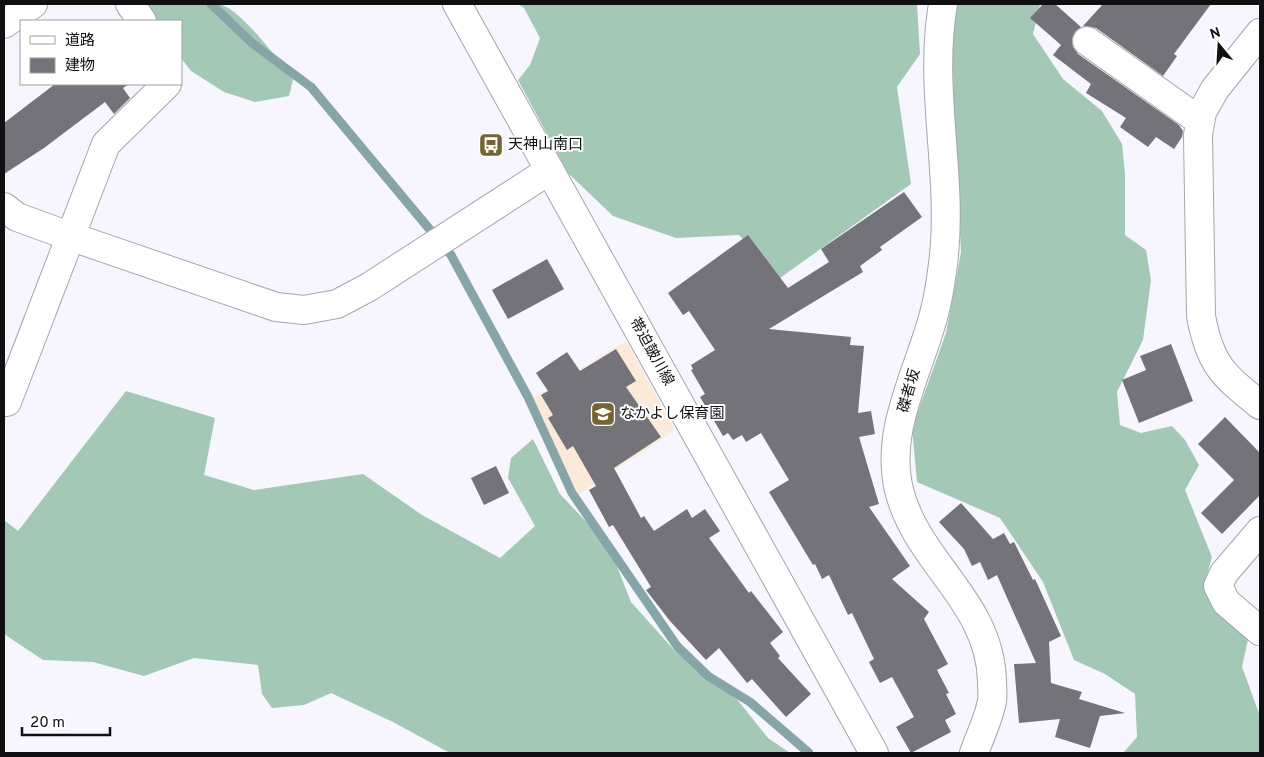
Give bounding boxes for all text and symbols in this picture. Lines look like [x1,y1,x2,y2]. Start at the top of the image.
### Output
legend [20,20,182,85]
north arrow [1194,20,1244,70]
text: N [1208,24,1223,44]
text: 道路 [65,32,95,51]
text: 建物 [65,57,95,76]
bus stop icon: 天神山南口 [478,132,504,158]
place label: 天神山南口 [508,136,583,155]
street label: 帯迫皷川線 [625,315,677,389]
street label: 磔者坂 [894,366,925,415]
school or university icon: なかよし保育園 [590,401,616,427]
place label: なかよし保育園 [620,405,724,424]
scale bar [22,704,110,736]
text: 20 m [30,714,65,733]

